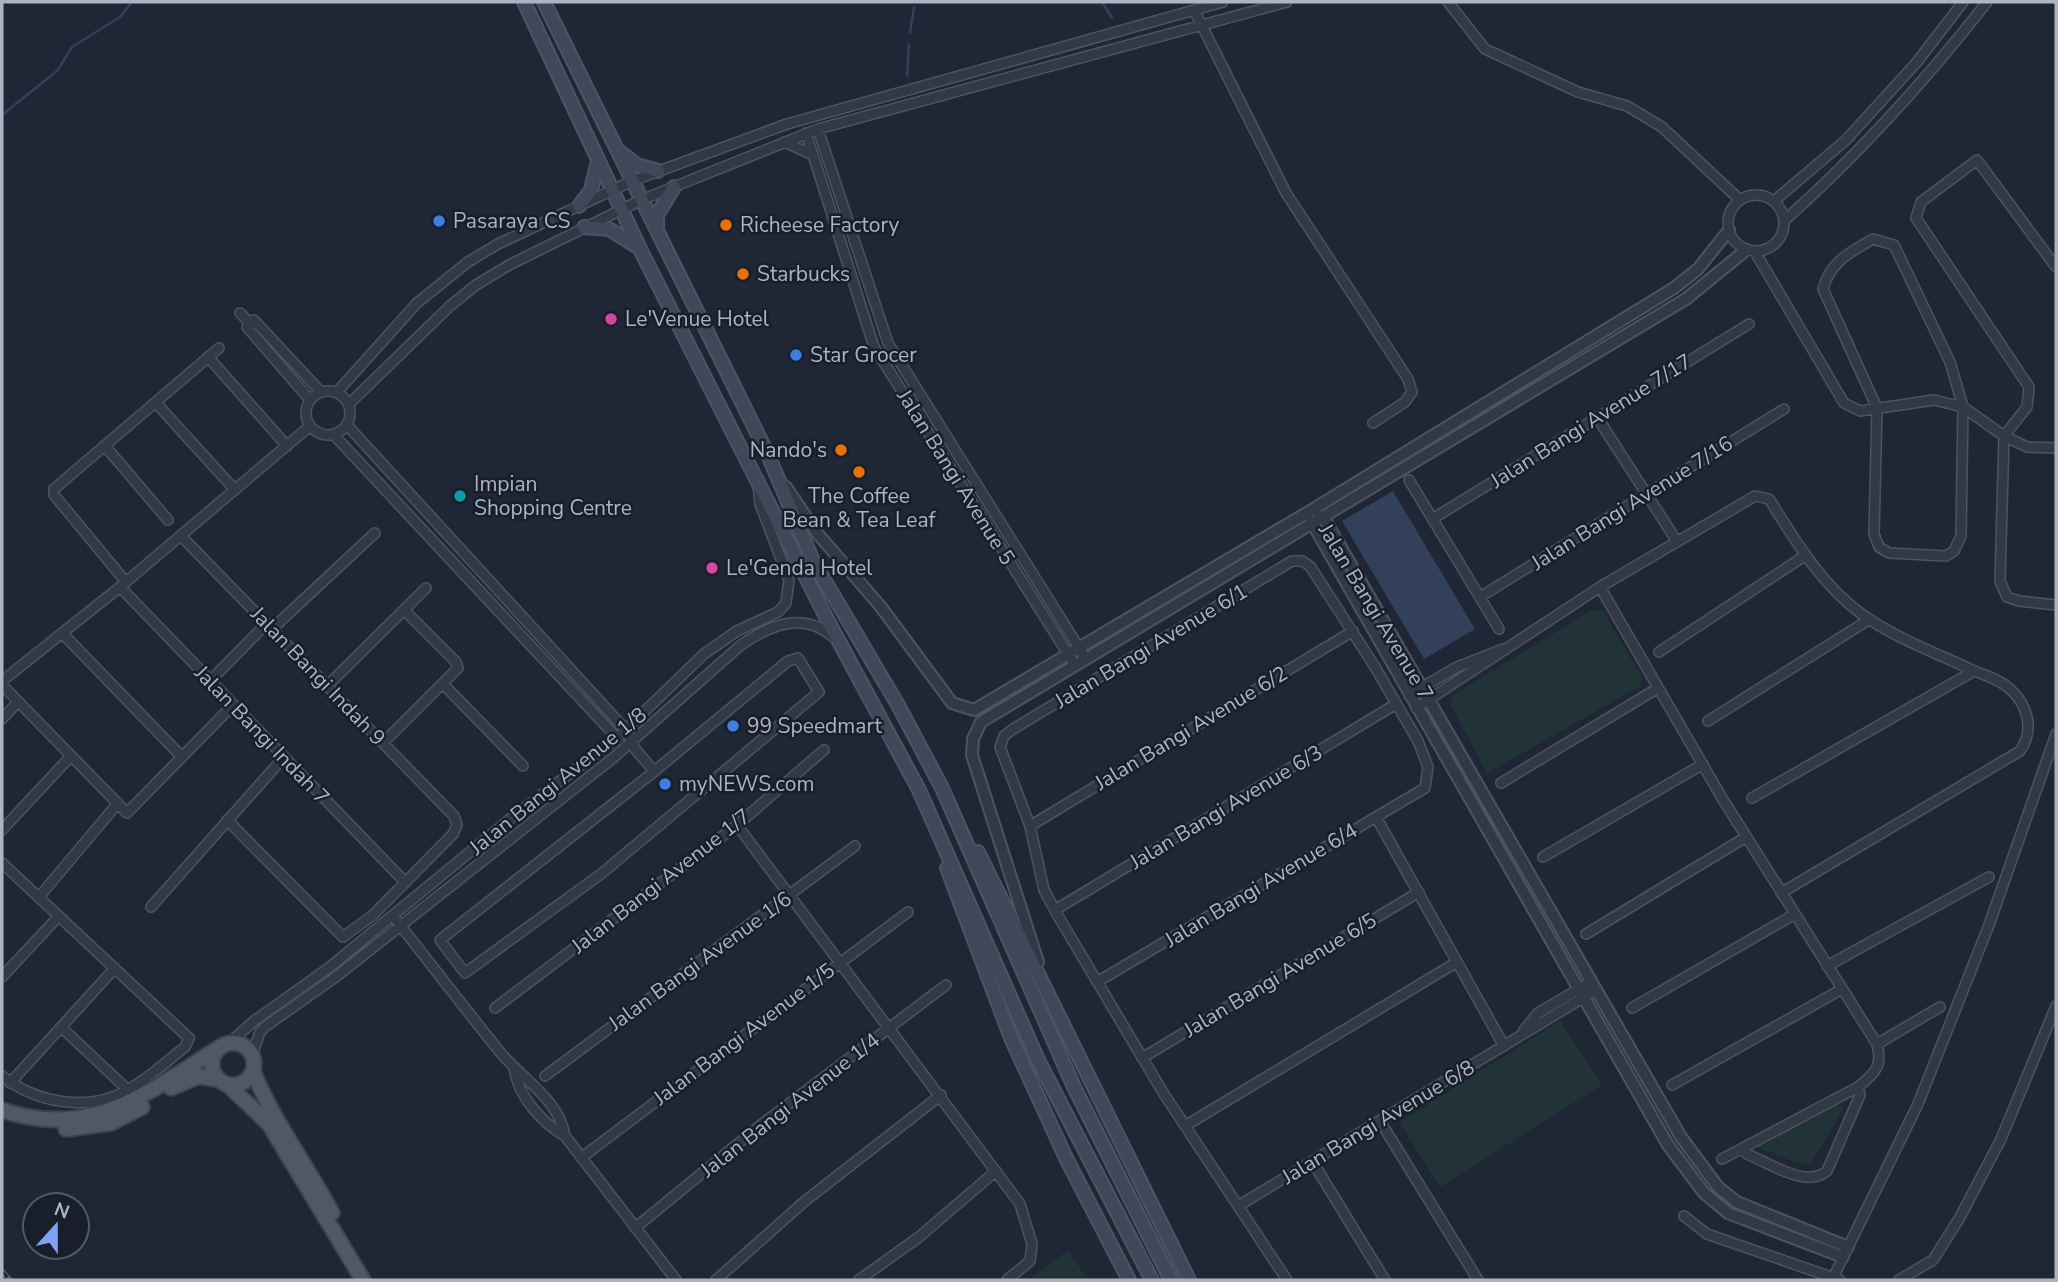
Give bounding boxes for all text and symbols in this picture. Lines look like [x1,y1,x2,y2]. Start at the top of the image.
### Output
place label: Pasaraya CS [453,207,571,235]
place label: Richeese Factory [740,211,900,239]
marker: Pasaraya CS [431,213,447,229]
marker: Richeese Factory [718,217,734,233]
place label: Starbucks [757,260,850,288]
marker: Starbucks [735,266,751,282]
place label: Le'Venue Hotel [625,305,770,333]
marker: Le'Venue Hotel [603,311,619,327]
place label: Star Grocer [810,341,917,369]
marker: Star Grocer [788,347,804,363]
street label: Jalan Bangi Avenue 7/17 [1484,347,1697,495]
street label: Jalan Bangi Avenue 5 [890,383,1021,570]
street label: Jalan Bangi Avenue 7/16 [1525,429,1738,577]
place label: Nando's [750,436,827,464]
marker: Nando's [833,442,849,458]
marker: The Coffee Bean & Tea Leaf [851,464,867,480]
place label: Impian Shopping Centre [474,470,632,522]
place label: The Coffee Bean & Tea Leaf [782,482,937,534]
marker: Impian Shopping Centre [452,488,468,504]
street label: Jalan Bangi Avenue 7 [1311,517,1440,706]
place label: Le'Genda Hotel [726,554,873,582]
marker: Le'Genda Hotel [704,560,720,576]
street label: Jalan Bangi Avenue 6/1 [1048,577,1253,715]
street label: Jalan Bangi Indah 9 [244,600,392,752]
street label: Jalan Bangi Indah 7 [188,659,336,811]
street label: Jalan Bangi Avenue 6/2 [1088,659,1293,797]
street label: Jalan Bangi Avenue 1/8 [463,701,652,862]
place label: 99 Speedmart [747,712,883,740]
marker: 99 Speedmart [725,718,741,734]
street label: Jalan Bangi Avenue 6/3 [1123,738,1328,876]
place label: myNEWS.com [679,770,814,798]
marker: myNEWS.com [657,776,673,792]
street label: Jalan Bangi Avenue 1/7 [565,802,756,961]
street label: Jalan Bangi Avenue 6/4 [1158,816,1363,954]
street label: Jalan Bangi Avenue 1/6 [602,885,797,1038]
street label: Jalan Bangi Avenue 6/5 [1177,906,1382,1044]
street label: Jalan Bangi Avenue 1/5 [647,956,840,1112]
street label: Jalan Bangi Avenue 1/4 [694,1026,885,1185]
street label: Jalan Bangi Avenue 6/8 [1275,1053,1480,1191]
north arrow [21,1191,91,1261]
text: N [50,1196,73,1226]

